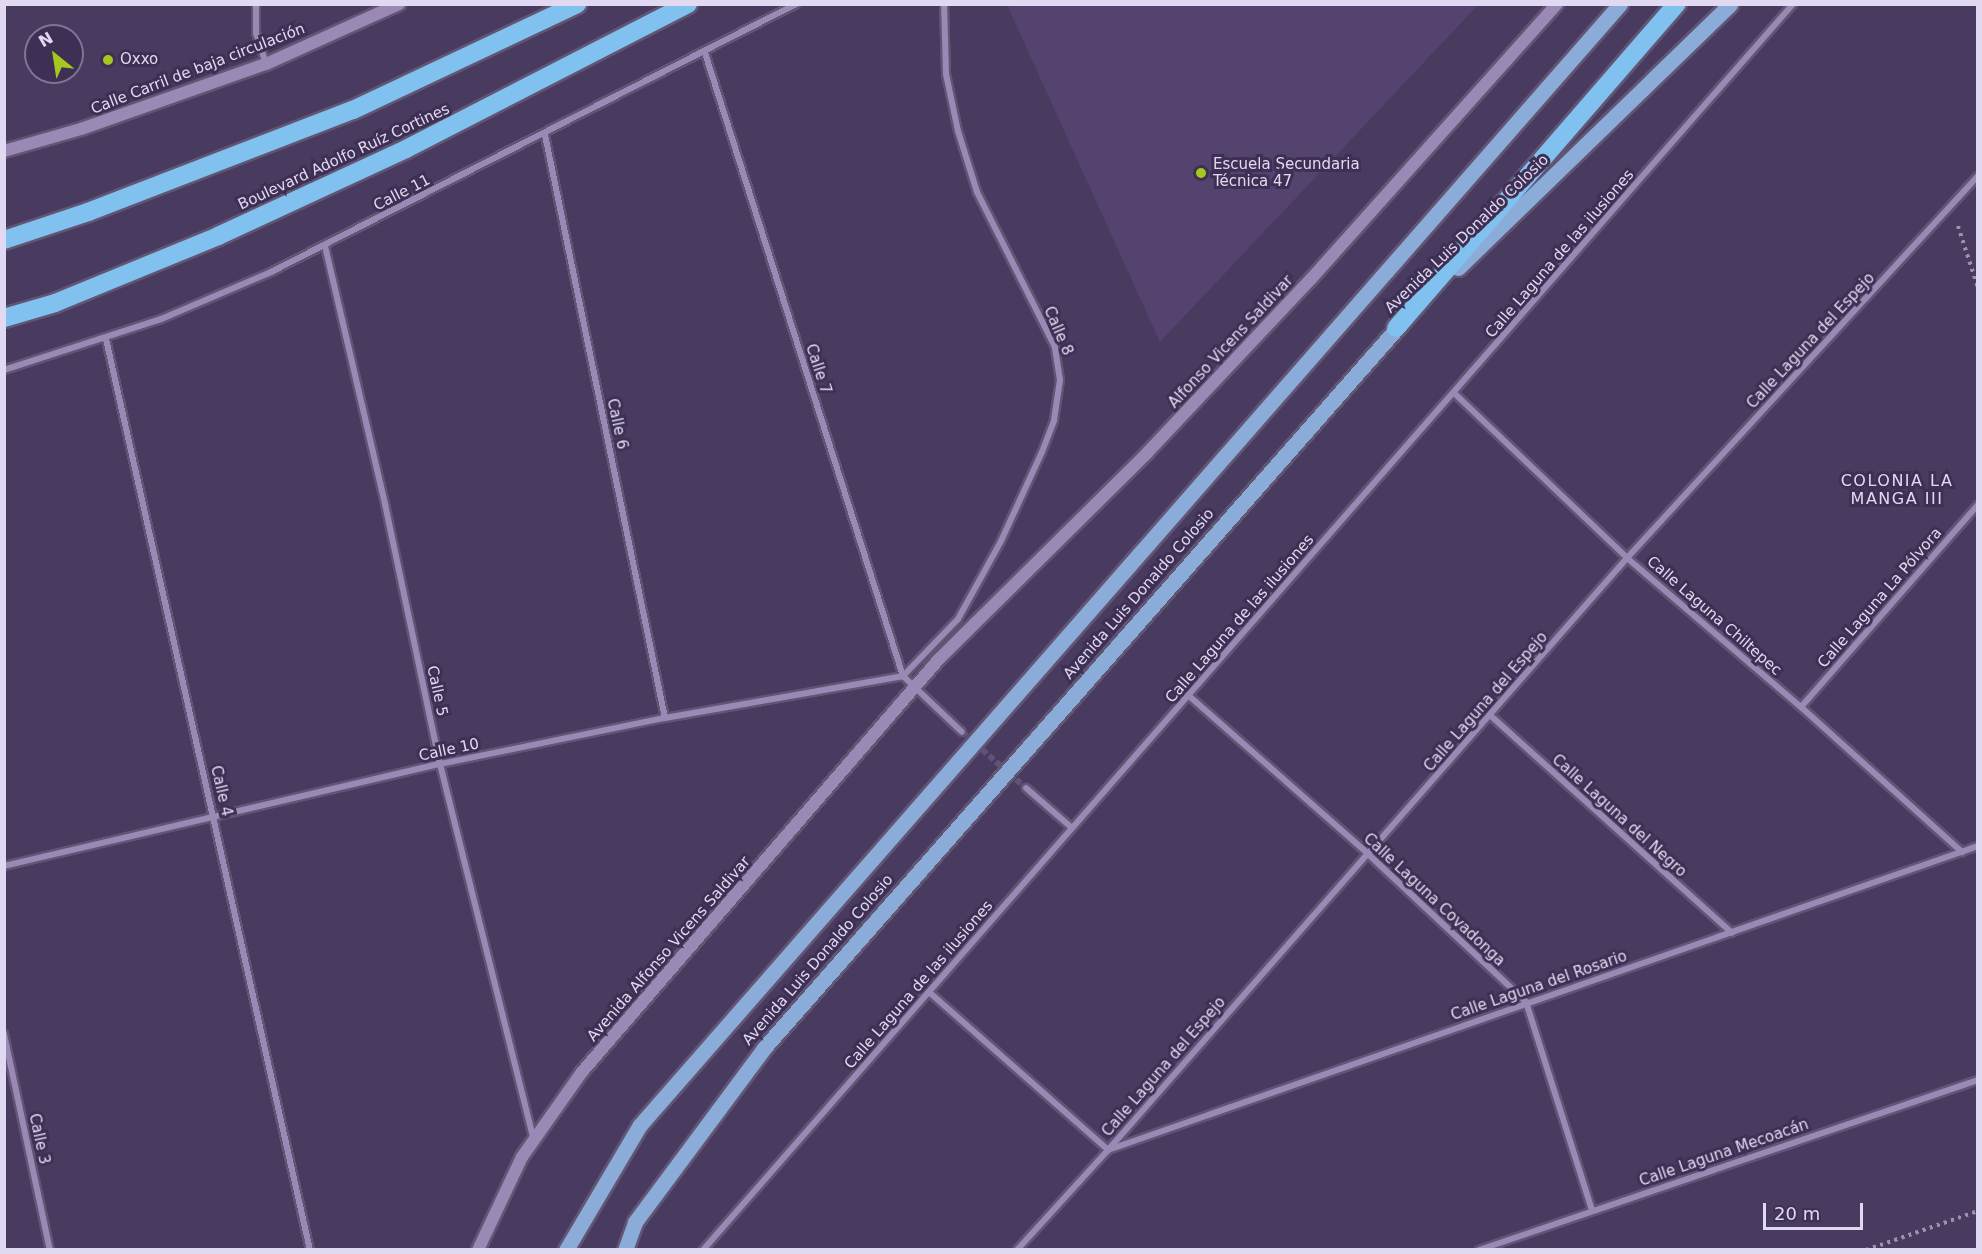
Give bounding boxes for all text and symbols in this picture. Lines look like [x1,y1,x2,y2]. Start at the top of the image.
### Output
street label: Calle Carril de baja circulación [89,20,307,118]
north arrow [24,24,84,84]
text: N [35,28,56,51]
place label: Oxxo [120,51,158,69]
marker: Oxxo [101,53,115,67]
street label: Boulevard Adolfo Ruíz Cortines [235,100,453,214]
street label: Avenida Luis Donaldo Colosio [1382,151,1552,317]
place label: Escuela Secundaria Técnica 47 [1213,155,1360,190]
marker: Escuela Secundaria Técnica 47 [1194,166,1208,180]
street label: Calle Laguna de las ilusiones [1482,166,1638,342]
street label: Calle 11 [371,171,433,215]
street label: Calle Laguna del Espejo [1743,269,1879,413]
street label: Alfonso Vicens Saldivar [1165,272,1297,412]
street label: Calle 8 [1040,304,1076,358]
street label: Calle 7 [801,342,835,396]
street label: Calle 6 [603,397,631,451]
district label: COLONIA LA MANGA III [1841,471,1953,509]
street label: Avenida Luis Donaldo Colosio [1060,505,1218,683]
street label: Calle Laguna La Pólvora [1814,524,1946,672]
street label: Calle Laguna de las ilusiones [1162,531,1318,707]
street label: Calle Laguna Chiltepec [1643,553,1785,679]
street label: Calle Laguna del Espejo [1420,629,1552,775]
street label: Calle 5 [423,664,451,718]
street label: Calle 10 [417,735,481,765]
street label: Calle Laguna del Negro [1548,751,1690,881]
street label: Calle 4 [206,764,236,818]
street label: Calle Laguna Covadonga [1360,830,1508,970]
street label: Avenida Alfonso Vicens Saldivar [584,853,754,1045]
street label: Avenida Luis Donaldo Colosio [739,871,897,1049]
street label: Calle Laguna de las ilusiones [841,897,997,1073]
street label: Calle Laguna del Rosario [1449,947,1629,1025]
street label: Calle Laguna del Espejo [1098,994,1230,1140]
street label: Calle 3 [25,1112,53,1166]
street label: Calle Laguna Mecoacán [1637,1116,1811,1190]
scale bar [1766,1191,1866,1229]
text: 20 m [1774,1203,1820,1224]

